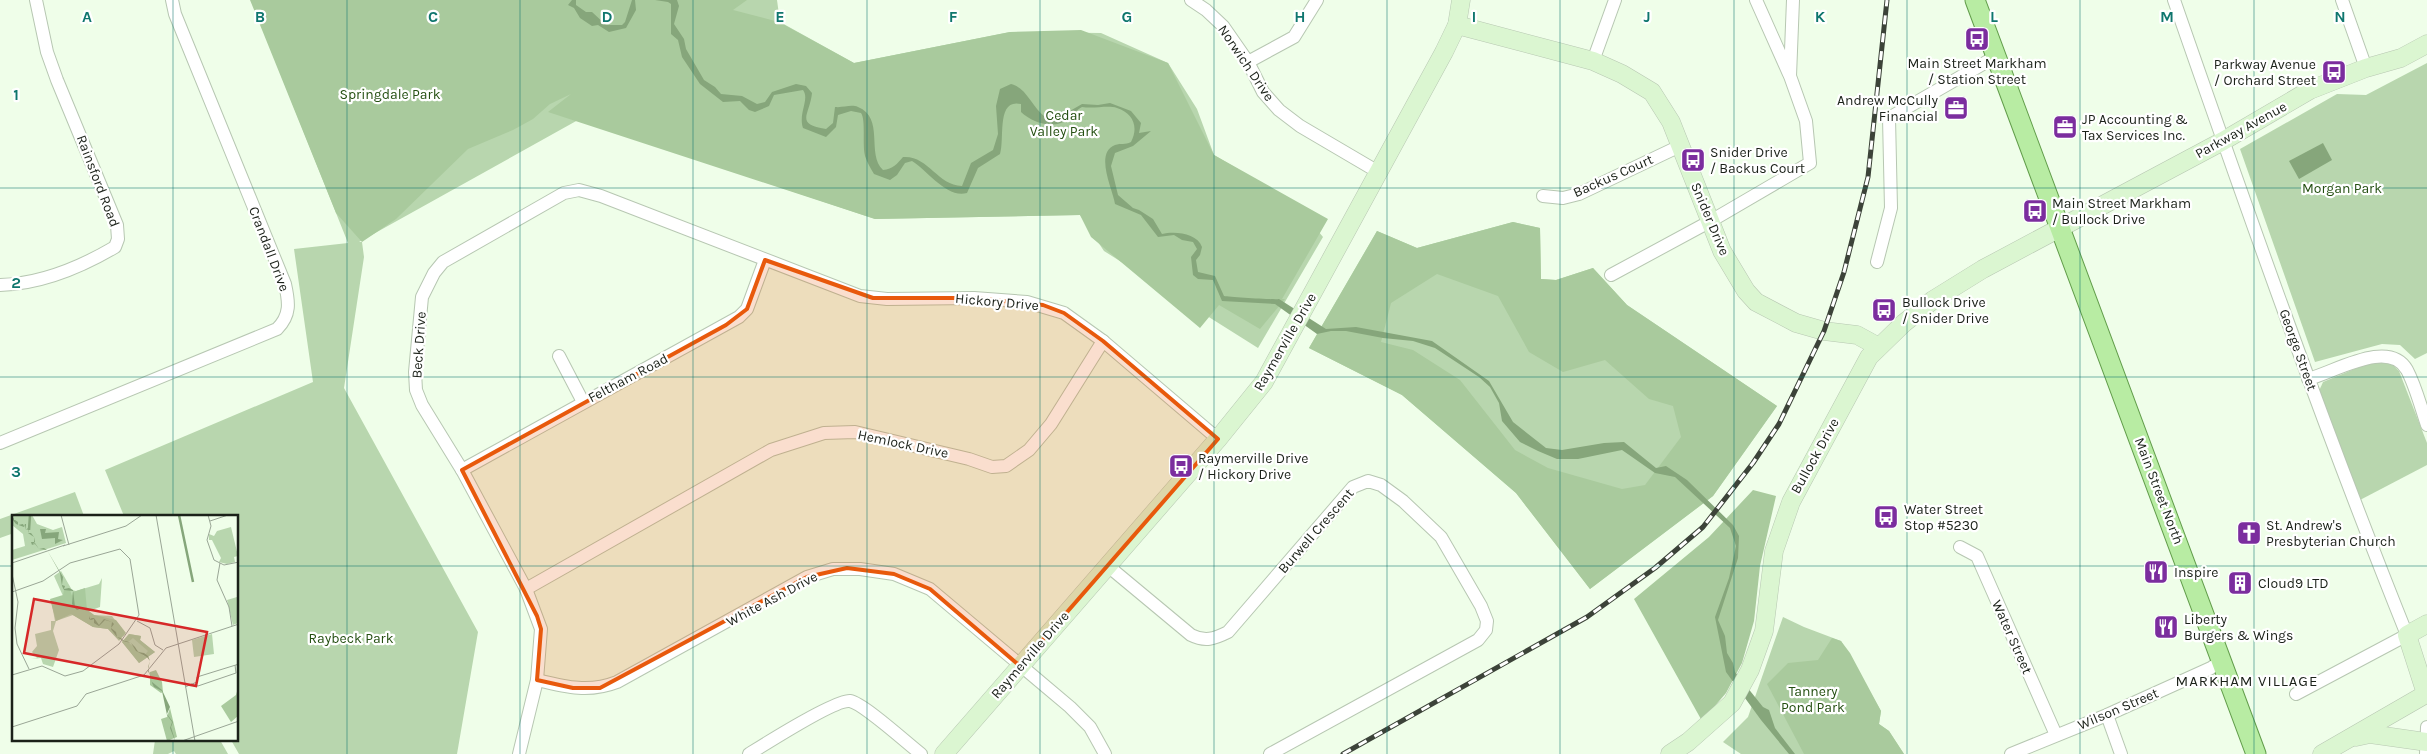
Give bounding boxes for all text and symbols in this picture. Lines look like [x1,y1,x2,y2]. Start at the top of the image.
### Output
text: A [82,7,92,26]
text: B [255,7,265,26]
text: C [428,7,438,26]
text: D [602,7,613,26]
text: E [775,7,785,26]
text: F [949,7,958,26]
text: G [1122,7,1132,26]
text: H [1294,7,1306,26]
text: I [1472,7,1476,26]
text: J [1643,7,1651,26]
text: K [1815,7,1826,26]
text: L [1990,7,1998,26]
text: M [2160,7,2174,26]
text: N [2334,7,2346,26]
street label: Norwich Drive [1214,22,1278,104]
bus stop icon: Main Street Markham / Station Street [1964,26,1990,52]
place label: Main Street Markham / Station Street [1907,55,2047,88]
place label: Parkway Avenue / Orchard Street [2214,56,2316,89]
bus stop icon: Parkway Avenue / Orchard Street [2321,59,2347,85]
text: 1 [13,85,19,104]
park label: Springdale Park [339,86,441,103]
place label: Andrew McCully Financial [1837,92,1938,125]
office icon: Andrew McCully Financial [1943,95,1969,121]
street label: Parkway Avenue [2192,98,2290,162]
park label: Cedar Valley Park [1030,107,1098,140]
place label: JP Accounting & Tax Services Inc. [2082,111,2188,144]
office icon: JP Accounting & Tax Services Inc. [2052,114,2078,140]
street label: Rainsford Road [73,133,123,229]
place label: Snider Drive / Backus Court [1710,144,1805,177]
bus stop icon: Snider Drive / Backus Court [1680,147,1706,173]
street label: Backus Court [1570,151,1656,201]
street label: Snider Drive [1687,180,1733,258]
park label: Morgan Park [2302,180,2382,197]
place label: Main Street Markham / Bullock Drive [2052,195,2191,228]
bus stop icon: Main Street Markham / Bullock Drive [2022,198,2048,224]
street label: Crandall Drive [245,204,293,294]
text: 2 [11,273,21,292]
street label: Hickory Drive [954,290,1040,314]
street label: Raymerville Drive [1250,290,1320,394]
place label: Bullock Drive / Snider Drive [1902,294,1989,327]
bus stop icon: Bullock Drive / Snider Drive [1871,297,1897,323]
street label: George Street [2275,307,2321,393]
street label: Beck Drive [408,311,430,379]
street label: Feltham Road [585,350,671,406]
street label: Bullock Drive [1787,415,1843,497]
street label: Hemlock Drive [856,426,950,462]
street label: Main Street North [2131,435,2187,547]
place label: Raymerville Drive / Hickory Drive [1198,450,1308,483]
bus stop icon: Raymerville Drive / Hickory Drive [1168,453,1194,479]
text: 3 [11,462,21,481]
street label: Burwell Crescent [1274,485,1358,577]
place label: Water Street Stop #5230 [1904,501,1983,534]
bus stop icon: Water Street Stop #5230 [1873,504,1899,530]
inset map [12,515,239,742]
place label: St. Andrew's Presbyterian Church [2266,517,2396,550]
church icon: St. Andrew's Presbyterian Church [2236,520,2262,546]
restaurant icon: Inspire [2143,559,2169,585]
place label: Inspire [2174,564,2218,581]
street label: White Ash Drive [724,568,820,630]
building icon: Cloud9 LTD [2227,570,2253,596]
place label: Cloud9 LTD [2258,575,2329,592]
street label: Water Street [1988,597,2036,677]
street label: Raymerville Drive [987,608,1073,702]
place label: Liberty Burgers & Wings [2184,611,2293,644]
restaurant icon: Liberty Burgers & Wings [2153,614,2179,640]
park label: Raybeck Park [308,630,394,647]
district label: MARKHAM VILLAGE [2176,672,2318,690]
park label: Tannery Pond Park [1781,683,1845,716]
street label: Wilson Street [2075,684,2161,734]

